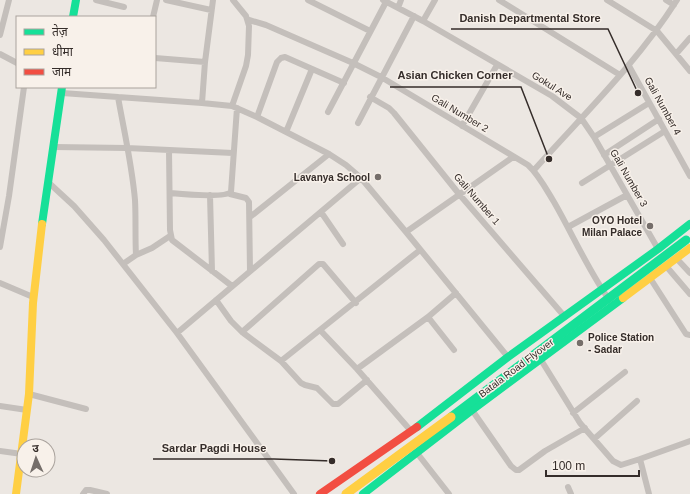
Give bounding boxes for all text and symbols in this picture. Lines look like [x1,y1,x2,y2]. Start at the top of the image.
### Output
callout: Danish Departmental Store [451,6,608,29]
text: Danish Departmental Store [459,12,601,24]
legend [16,16,156,88]
text: तेज़ [52,24,69,39]
text: धीमा [52,44,74,59]
callout: Asian Chicken Corner [390,64,521,87]
text: जाम [52,65,72,79]
text: Asian Chicken Corner [398,69,513,81]
street label: Gokul Ave [530,69,575,103]
street label: Gali Number 4 [643,75,684,137]
street label: Gali Number 2 [430,92,491,135]
street label: Gali Number 3 [608,147,650,209]
street label: Gali Number 1 [452,171,503,227]
place label: Lavanya School [294,172,370,183]
marker: Lavanya School [373,172,383,182]
place label: OYO Hotel Milan Palace [582,215,642,238]
marker: OYO Hotel Milan Palace [645,221,655,231]
place label: Police Station - Sadar [588,332,654,355]
street label: Batala Road Flyover [477,336,556,400]
marker: Police Station - Sadar [575,338,585,348]
callout: Sardar Pagdi House [153,436,274,459]
north arrow [16,438,56,478]
text: उ [32,442,40,454]
text: Sardar Pagdi House [162,442,266,454]
scale bar [546,452,639,478]
text: 100 m [552,459,585,473]

